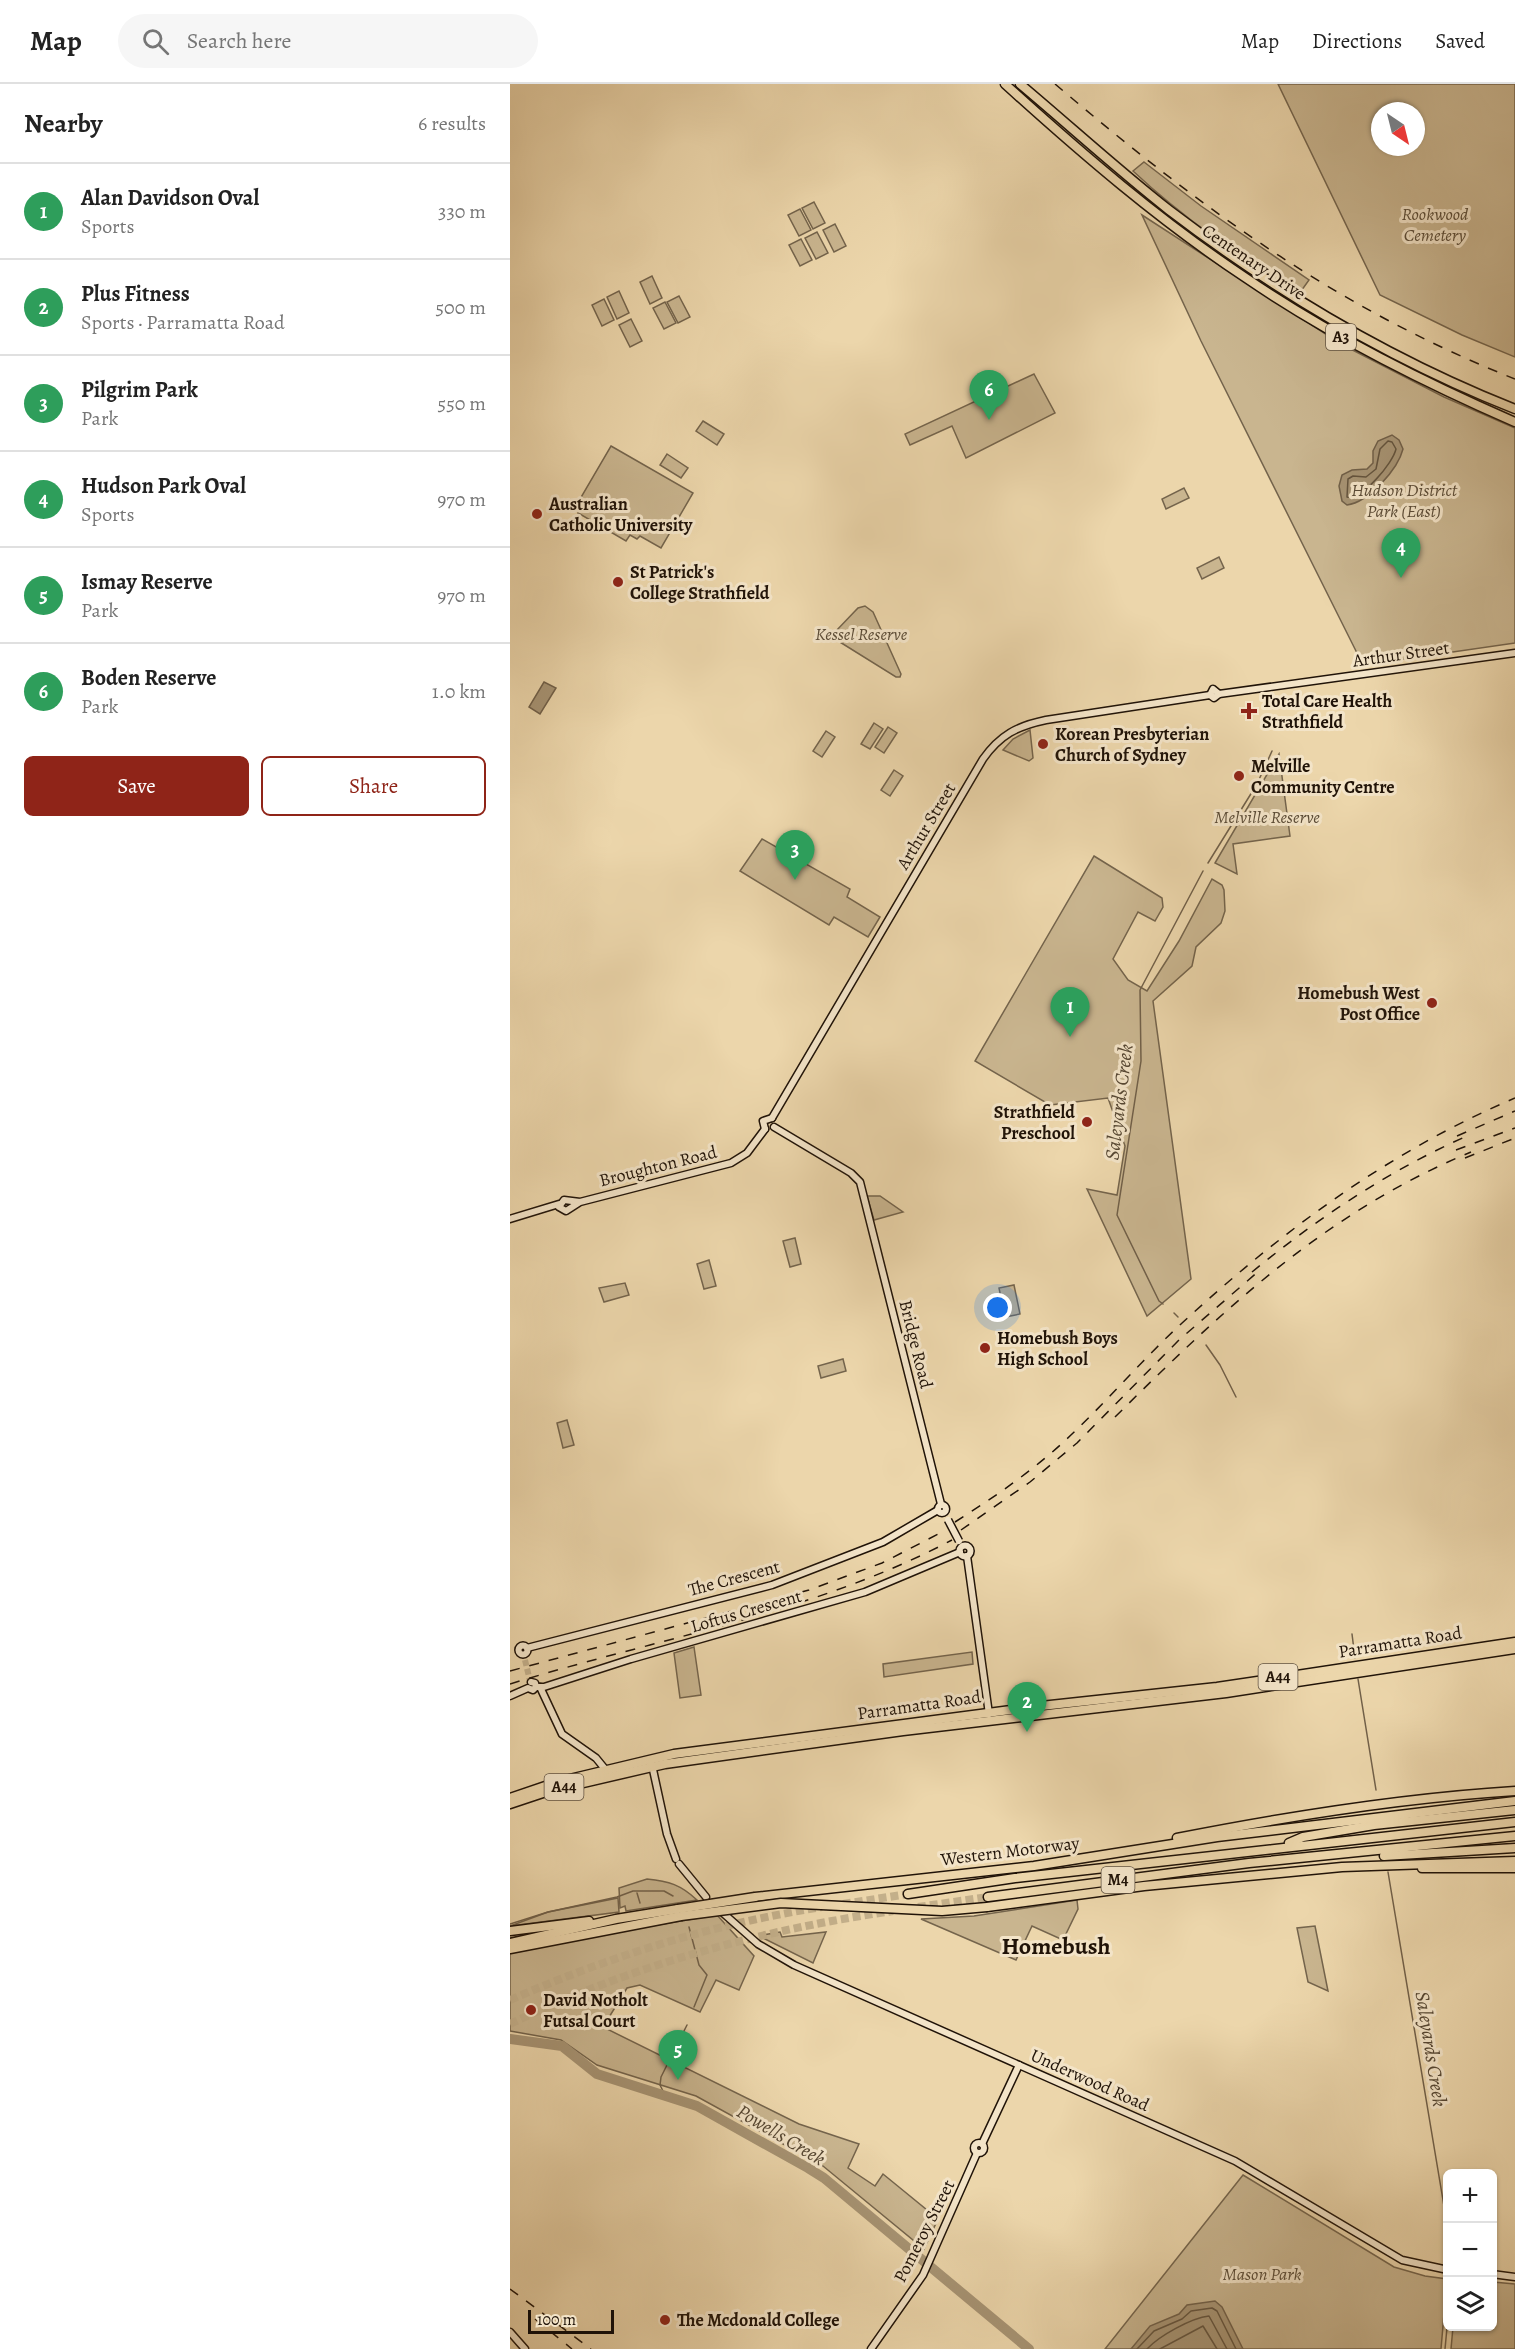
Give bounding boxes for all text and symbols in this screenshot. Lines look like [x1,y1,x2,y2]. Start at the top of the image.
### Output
search box [118,14,538,68]
text: Map [30,22,82,60]
icon: search [139,25,172,58]
text: Search here [187,26,291,56]
text: Map [1241,27,1279,55]
text: Directions [1312,27,1402,55]
text: Saved [1435,27,1485,55]
north arrow [1371,102,1425,156]
text: Nearby [24,106,103,141]
text: 6 results [418,110,486,137]
text: Alan Davidson Oval [81,183,259,213]
text: 1 [40,198,47,225]
text: 330 m [438,198,486,225]
park label: Rookwood Cemetery [1402,202,1469,247]
text: Sports [81,213,134,240]
street label: Centenary Drive [1197,218,1311,306]
text: Plus Fitness [81,279,190,309]
text: 2 [39,294,48,321]
text: 500 m [435,294,486,321]
text: Sports · Parramatta Road [81,309,285,336]
road number: A3 [1326,324,1356,350]
pin: 6 [970,370,1008,420]
text: Pilgrim Park [81,375,198,405]
text: 3 [39,390,48,417]
text: 550 m [438,390,486,417]
text: Park [81,405,119,432]
text: Hudson Park Oval [81,471,246,501]
park label: Hudson District Park (East) [1351,478,1458,523]
text: 4 [39,486,48,513]
text: 970 m [437,486,486,513]
place label: Australian Catholic University [548,492,693,537]
text: Sports [81,501,134,528]
marker: Australian Catholic University [530,507,544,521]
pin: 4 [1382,528,1420,578]
place label: St Patrick's College Strathfield [630,560,770,605]
text: Ismay Reserve [81,567,213,597]
marker: St Patrick's College Strathfield [611,575,625,589]
text: 5 [39,582,48,609]
text: 970 m [437,582,486,609]
text: Park [81,597,119,624]
park label: Kessel Reserve [815,622,908,646]
street label: Arthur Street [1350,635,1451,673]
text: Boden Reserve [81,663,216,693]
text: 6 [39,678,48,705]
text: 1.0 km [432,678,486,705]
place label: Total Care Health Strathfield [1262,689,1392,734]
text: Park [81,693,119,720]
marker: Total Care Health Strathfield [1240,702,1258,720]
place label: Korean Presbyterian Church of Sydney [1055,722,1209,767]
marker: Korean Presbyterian Church of Sydney [1036,737,1050,751]
place label: Melville Community Centre [1251,754,1395,799]
button: Save [24,756,249,816]
button: Share [261,756,486,816]
marker: Melville Community Centre [1232,769,1246,783]
street label: Arthur Street [890,778,961,875]
park label: Melville Reserve [1214,805,1320,829]
pin: 3 [776,830,814,880]
place label: Homebush West Post Office [1297,981,1420,1026]
pin: 1 [1050,988,1090,1037]
marker: Homebush West Post Office [1425,996,1439,1010]
water label: Saleyards Creek [1098,1042,1140,1161]
place label: Strathfield Preschool [994,1100,1075,1145]
marker: Strathfield Preschool [1080,1115,1094,1129]
street label: Broughton Road [597,1140,720,1192]
your location [983,1293,1012,1322]
street label: Bridge Road [893,1297,939,1391]
place label: Homebush Boys High School [997,1326,1118,1371]
marker: Homebush Boys High School [978,1341,992,1355]
street label: The Crescent [686,1554,782,1602]
street label: Loftus Crescent [688,1584,804,1638]
street label: Parramatta Road [1337,1620,1464,1664]
road number: A44 [1258,1664,1298,1690]
pin: 2 [1008,1682,1046,1732]
street label: Parramatta Road [856,1684,983,1726]
road number: A44 [544,1774,584,1800]
street label: Western Motorway [938,1830,1082,1872]
road number: M4 [1102,1867,1134,1893]
district label: Homebush [1001,1930,1111,1962]
place label: David Notholt Futsal Court [543,1988,648,2033]
water label: Saleyards Creek [1409,1989,1453,2109]
marker: David Notholt Futsal Court [524,2003,538,2017]
pin: 5 [658,2030,698,2080]
street label: Underwood Road [1027,2043,1154,2117]
water label: Powells Creek [732,2098,830,2172]
map controls [1443,2169,1497,2331]
button: + [1443,2169,1497,2223]
street label: Pomeroy Street [888,2175,960,2287]
button: − [1443,2223,1497,2277]
park label: Mason Park [1222,2262,1302,2286]
button: layers [1443,2277,1497,2331]
scale bar [528,2307,614,2334]
place label: The Mcdonald College [677,2308,840,2332]
text: 100 m [537,2309,576,2331]
marker: The Mcdonald College [658,2313,672,2327]

